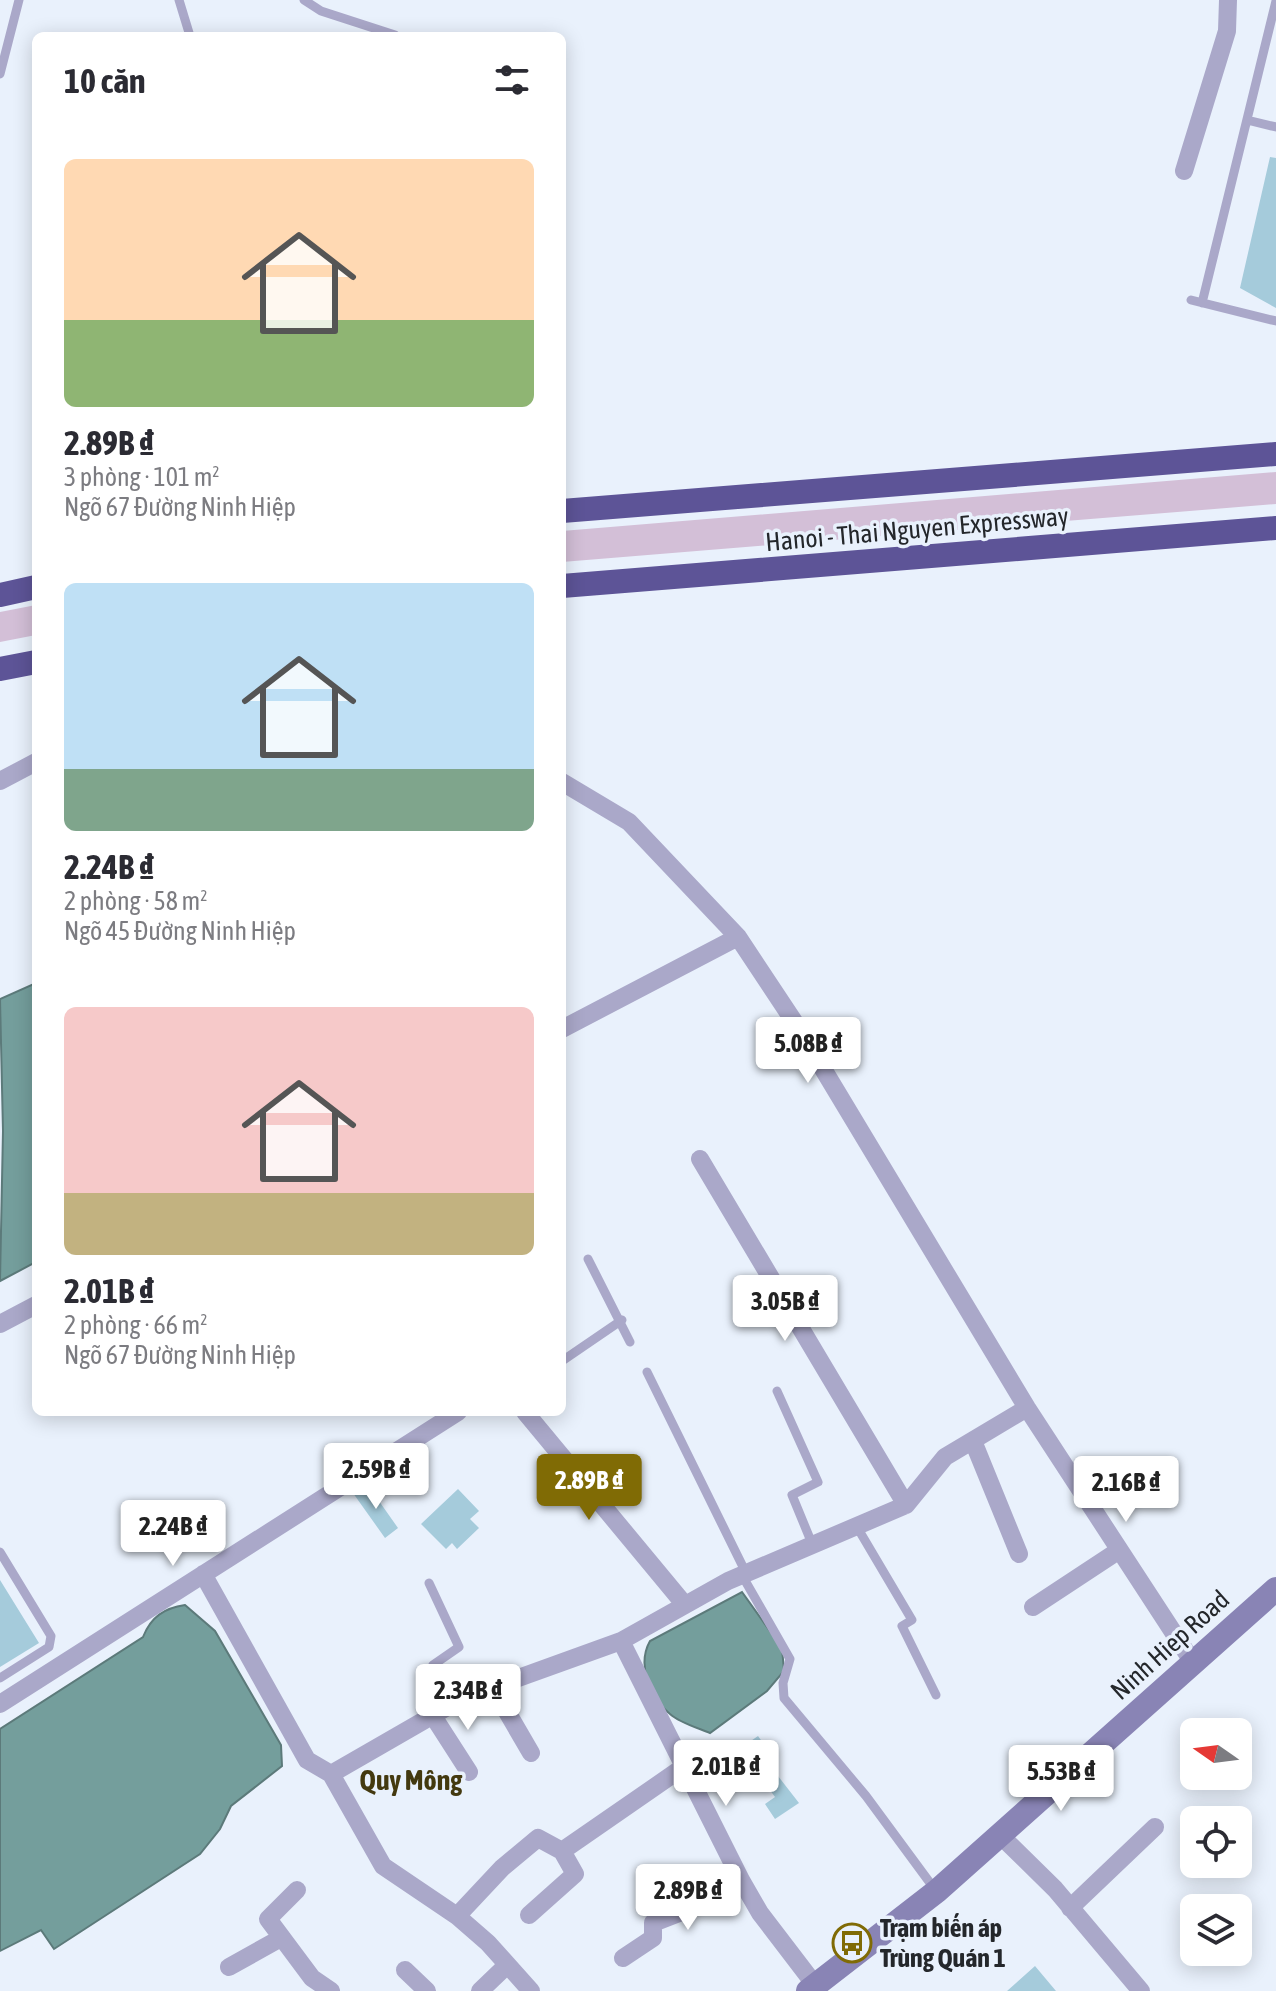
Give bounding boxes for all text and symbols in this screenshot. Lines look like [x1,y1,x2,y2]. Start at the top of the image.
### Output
icon: filters [490,58,534,102]
text: 10 căn [64,61,146,100]
icon: home [227,211,371,355]
text: 2.89B ₫ [64,423,154,462]
text: 3 phòng · 101 m² [64,462,220,492]
text: Ngõ 67 Đường Ninh Hiệp [64,492,296,522]
street label: Hanoi - Thai Nguyen Expressway [764,501,1070,557]
icon: home [227,635,371,779]
text: 2.24B ₫ [64,847,154,886]
text: 2 phòng · 58 m² [64,886,207,916]
text: Ngõ 45 Đường Ninh Hiệp [64,916,296,946]
pin: 5.08B ₫ [734,1017,882,1085]
text: 5.08B ₫ [774,1028,842,1058]
icon: home [227,1059,371,1203]
text: 2.01B ₫ [64,1271,154,1310]
pin: 3.05B ₫ [711,1275,859,1343]
text: 3.05B ₫ [751,1286,819,1316]
text: 2 phòng · 66 m² [64,1310,207,1340]
text: Ngõ 67 Đường Ninh Hiệp [64,1340,296,1370]
pin: 2.59B ₫ [302,1443,450,1511]
text: 2.59B ₫ [342,1454,410,1484]
pin: 2.89B ₫ [515,1454,663,1522]
pin: 2.16B ₫ [1052,1456,1200,1524]
text: 2.89B ₫ [555,1465,623,1495]
text: 2.16B ₫ [1092,1467,1160,1497]
pin: 2.24B ₫ [99,1500,247,1568]
text: 2.24B ₫ [139,1511,207,1541]
street label: Ninh Hiep Road [1105,1584,1235,1706]
pin: 2.34B ₫ [394,1664,542,1732]
text: 2.34B ₫ [434,1675,502,1705]
north arrow [1180,1718,1252,1790]
map controls [1180,1718,1252,1966]
pin: 2.01B ₫ [652,1740,800,1808]
pin: 5.53B ₫ [987,1745,1135,1813]
text: 2.01B ₫ [692,1751,760,1781]
text: 5.53B ₫ [1027,1756,1095,1786]
district label: Quy Mông [360,1764,463,1796]
button: locate [1180,1806,1252,1878]
pin: 2.89B ₫ [614,1864,762,1932]
text: 2.89B ₫ [654,1875,722,1905]
button: layers [1180,1894,1252,1966]
place label: Trạm biến áp Trùng Quán 1 [880,1913,1006,1973]
bus stop icon: Trạm biến áp Trùng Quán 1 [831,1922,873,1964]

